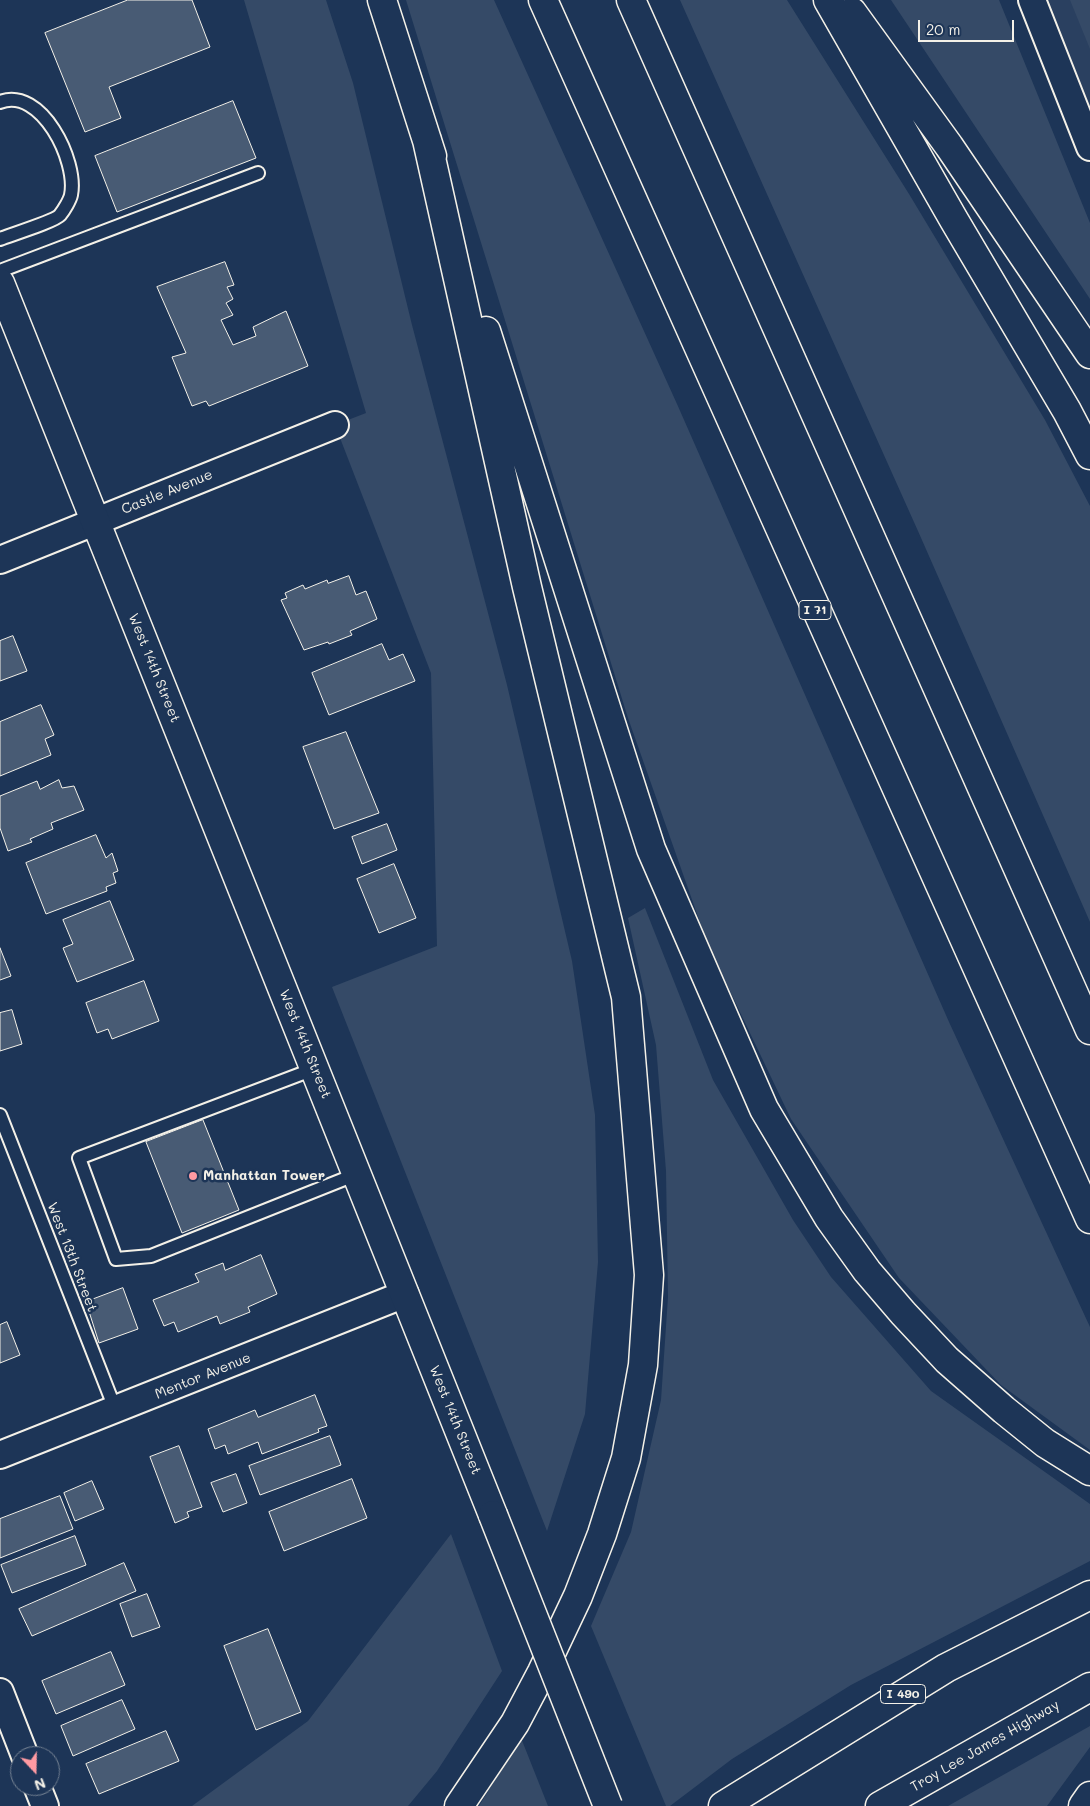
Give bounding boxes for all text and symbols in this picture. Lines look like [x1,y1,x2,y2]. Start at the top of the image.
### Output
scale bar [920,10,1016,42]
text: 20 m [926,19,960,39]
street label: Castle Avenue [119,466,215,518]
road number: I 71 [799,600,831,620]
street label: West 14th Street [124,611,184,725]
street label: West 14th Street [275,987,335,1101]
place label: Manhattan Tower [203,1168,325,1184]
marker: Manhattan Tower [187,1170,199,1182]
street label: West 13th Street [43,1200,101,1314]
street label: Mentor Avenue [153,1349,253,1403]
street label: West 14th Street [425,1363,485,1477]
road number: I 490 [880,1685,926,1704]
street label: Troy Lee James Highway [908,1697,1062,1795]
north arrow [10,1746,60,1796]
text: N [32,1774,49,1795]

